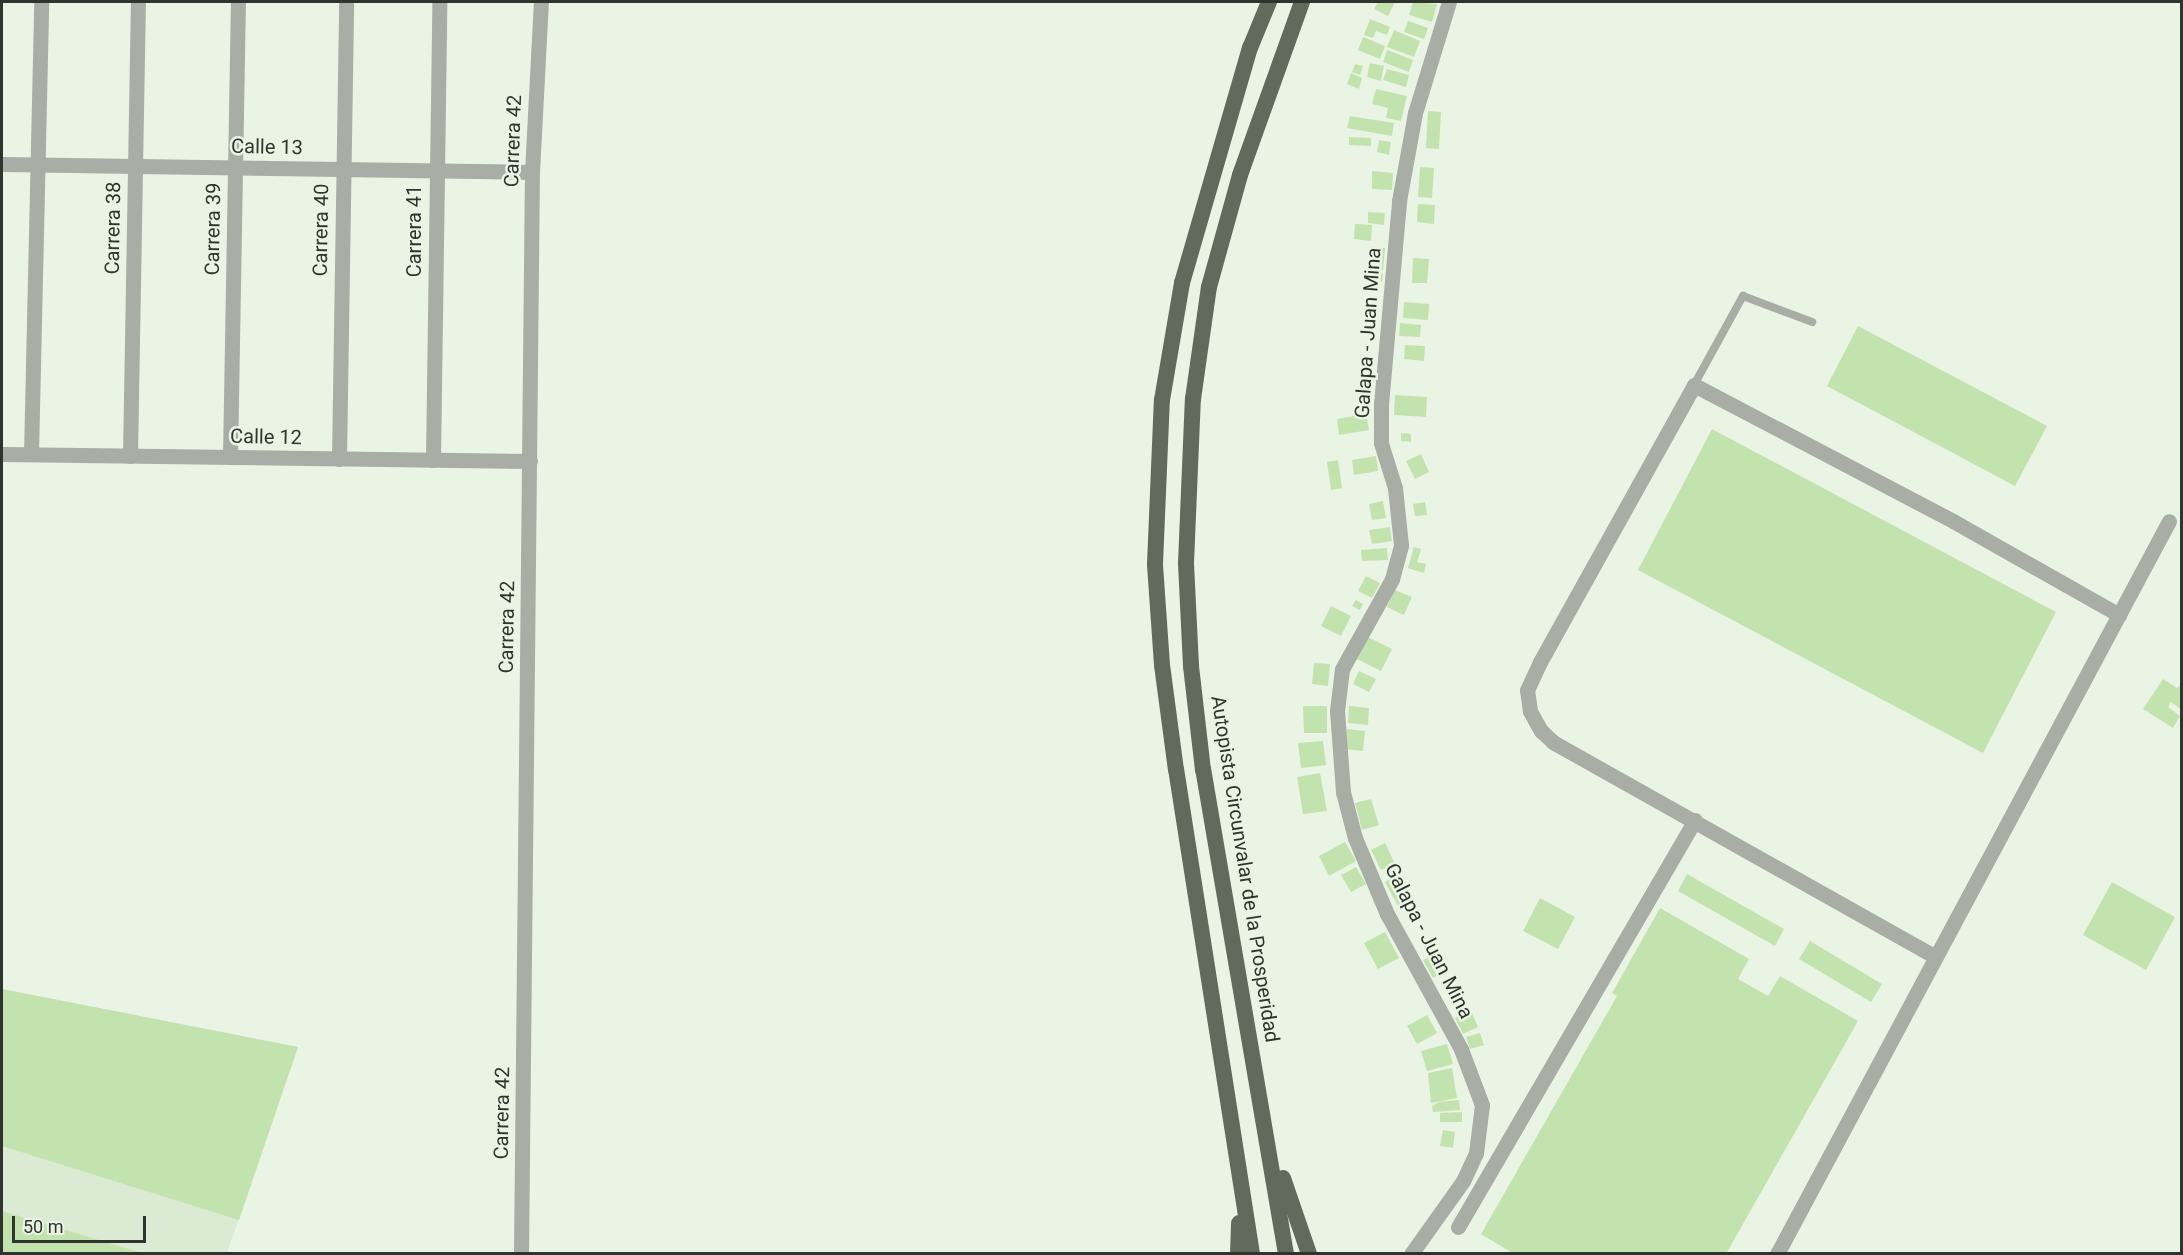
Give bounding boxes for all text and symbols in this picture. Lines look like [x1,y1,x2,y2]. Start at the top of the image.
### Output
street label: Carrera 42 [499,94,527,188]
street label: Calle 13 [231,134,303,160]
street label: Carrera 38 [100,182,126,274]
street label: Carrera 39 [200,183,226,275]
street label: Carrera 40 [308,184,334,276]
street label: Carrera 41 [402,185,426,277]
street label: Galapa - Juan Mina [1350,247,1386,419]
street label: Calle 12 [230,424,302,450]
street label: Carrera 42 [494,581,520,673]
street label: Autopista Circunvalar de la Prosperidad [1206,694,1284,1044]
street label: Galapa - Juan Mina [1379,859,1479,1023]
street label: Carrera 42 [489,1067,515,1159]
scale bar [15,1204,148,1242]
text: 50 m [23,1216,63,1237]

